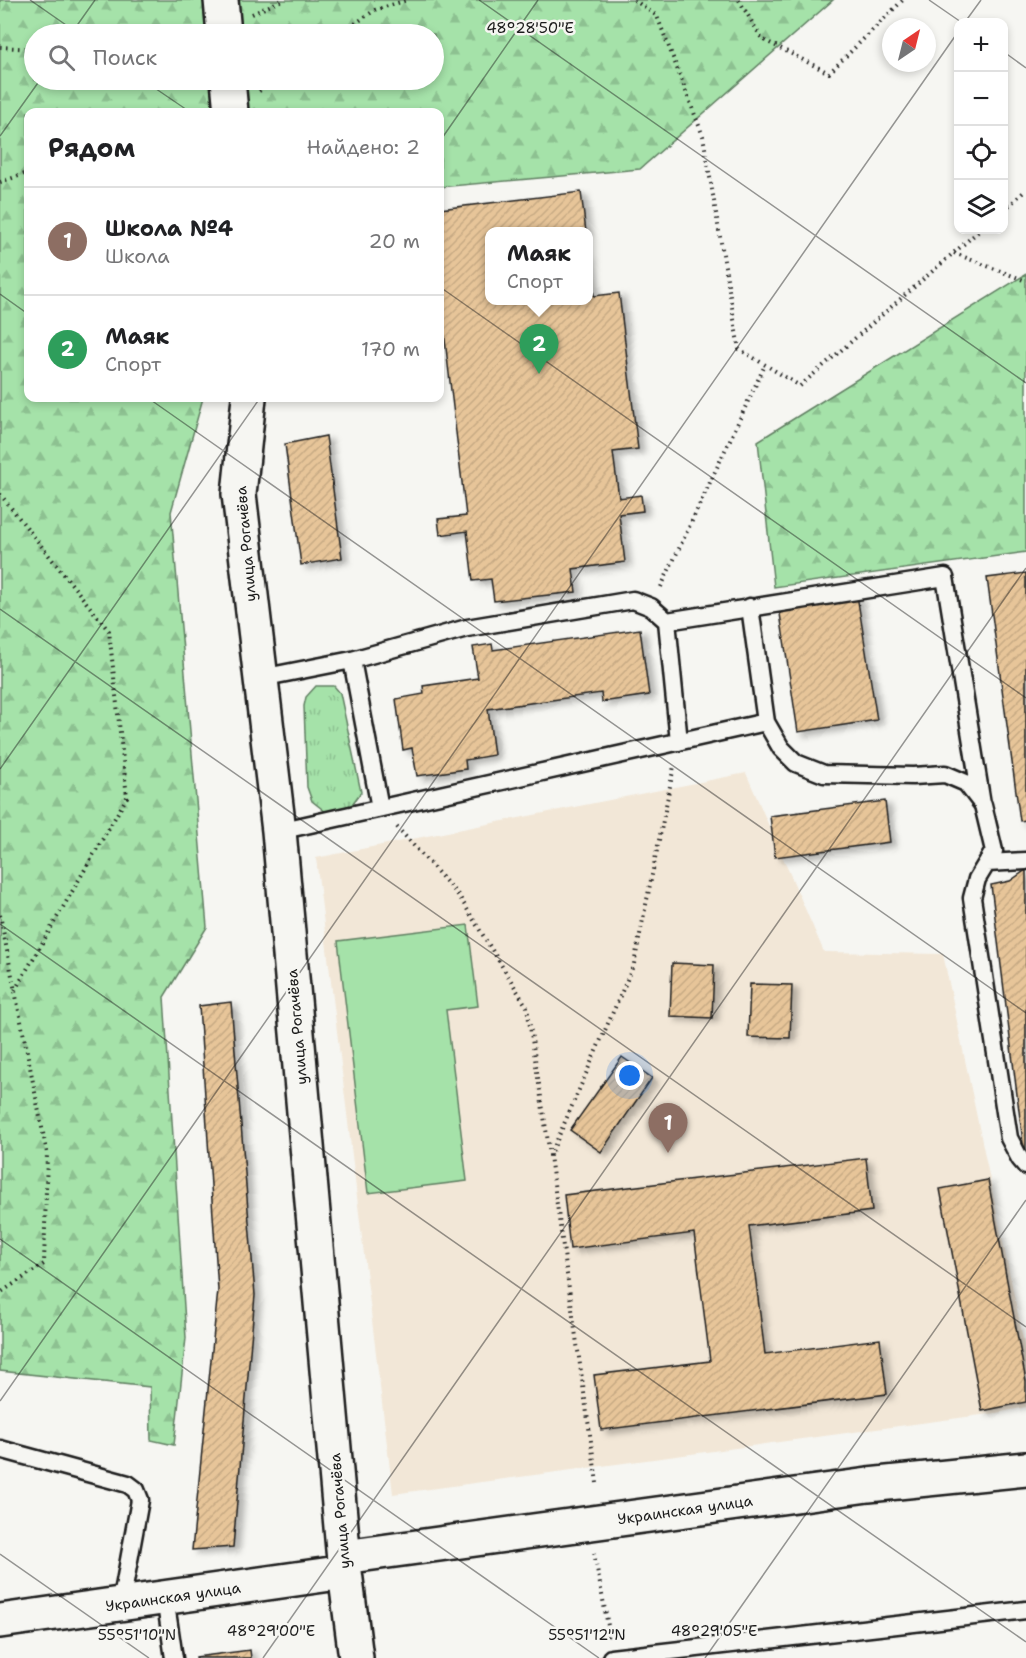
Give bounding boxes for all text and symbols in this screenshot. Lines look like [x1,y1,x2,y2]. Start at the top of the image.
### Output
text: 48°28'50"E [486,18,574,38]
north arrow [882,18,936,72]
map controls [954,18,1008,234]
button: + [954,18,1008,72]
search box [24,24,444,90]
icon: search [45,41,78,74]
text: Поиск [93,43,157,72]
button: − [954,72,1008,126]
button: locate [954,126,1008,180]
text: Рядом [48,130,135,165]
text: Найдено: 2 [307,134,420,160]
button: layers [954,180,1008,234]
text: Школа №4 [105,214,233,243]
popup [485,227,593,305]
text: 1 [63,228,72,254]
text: 20 m [369,228,420,254]
text: Маяк [507,239,571,268]
text: Школа [105,243,170,269]
text: Спорт [507,268,563,294]
text: Маяк [105,322,169,351]
pin: 2 [520,324,558,374]
text: 2 [61,336,75,362]
text: 170 m [361,336,420,362]
text: Спорт [105,351,161,377]
street label: улица Рогачёва [231,485,261,603]
street label: улица Рогачёва [282,968,312,1086]
your location [615,1061,644,1090]
pin: 1 [648,1104,688,1153]
street label: улица Рогачёва [325,1452,355,1570]
street label: Украинская улица [616,1491,755,1529]
street label: Украинская улица [104,1578,243,1616]
text: 48°29'00"E [227,1621,315,1641]
text: 48°29'05"E [671,1621,757,1641]
text: 55°51'10"N [98,1625,176,1645]
text: 55°51'12"N [548,1625,626,1645]

